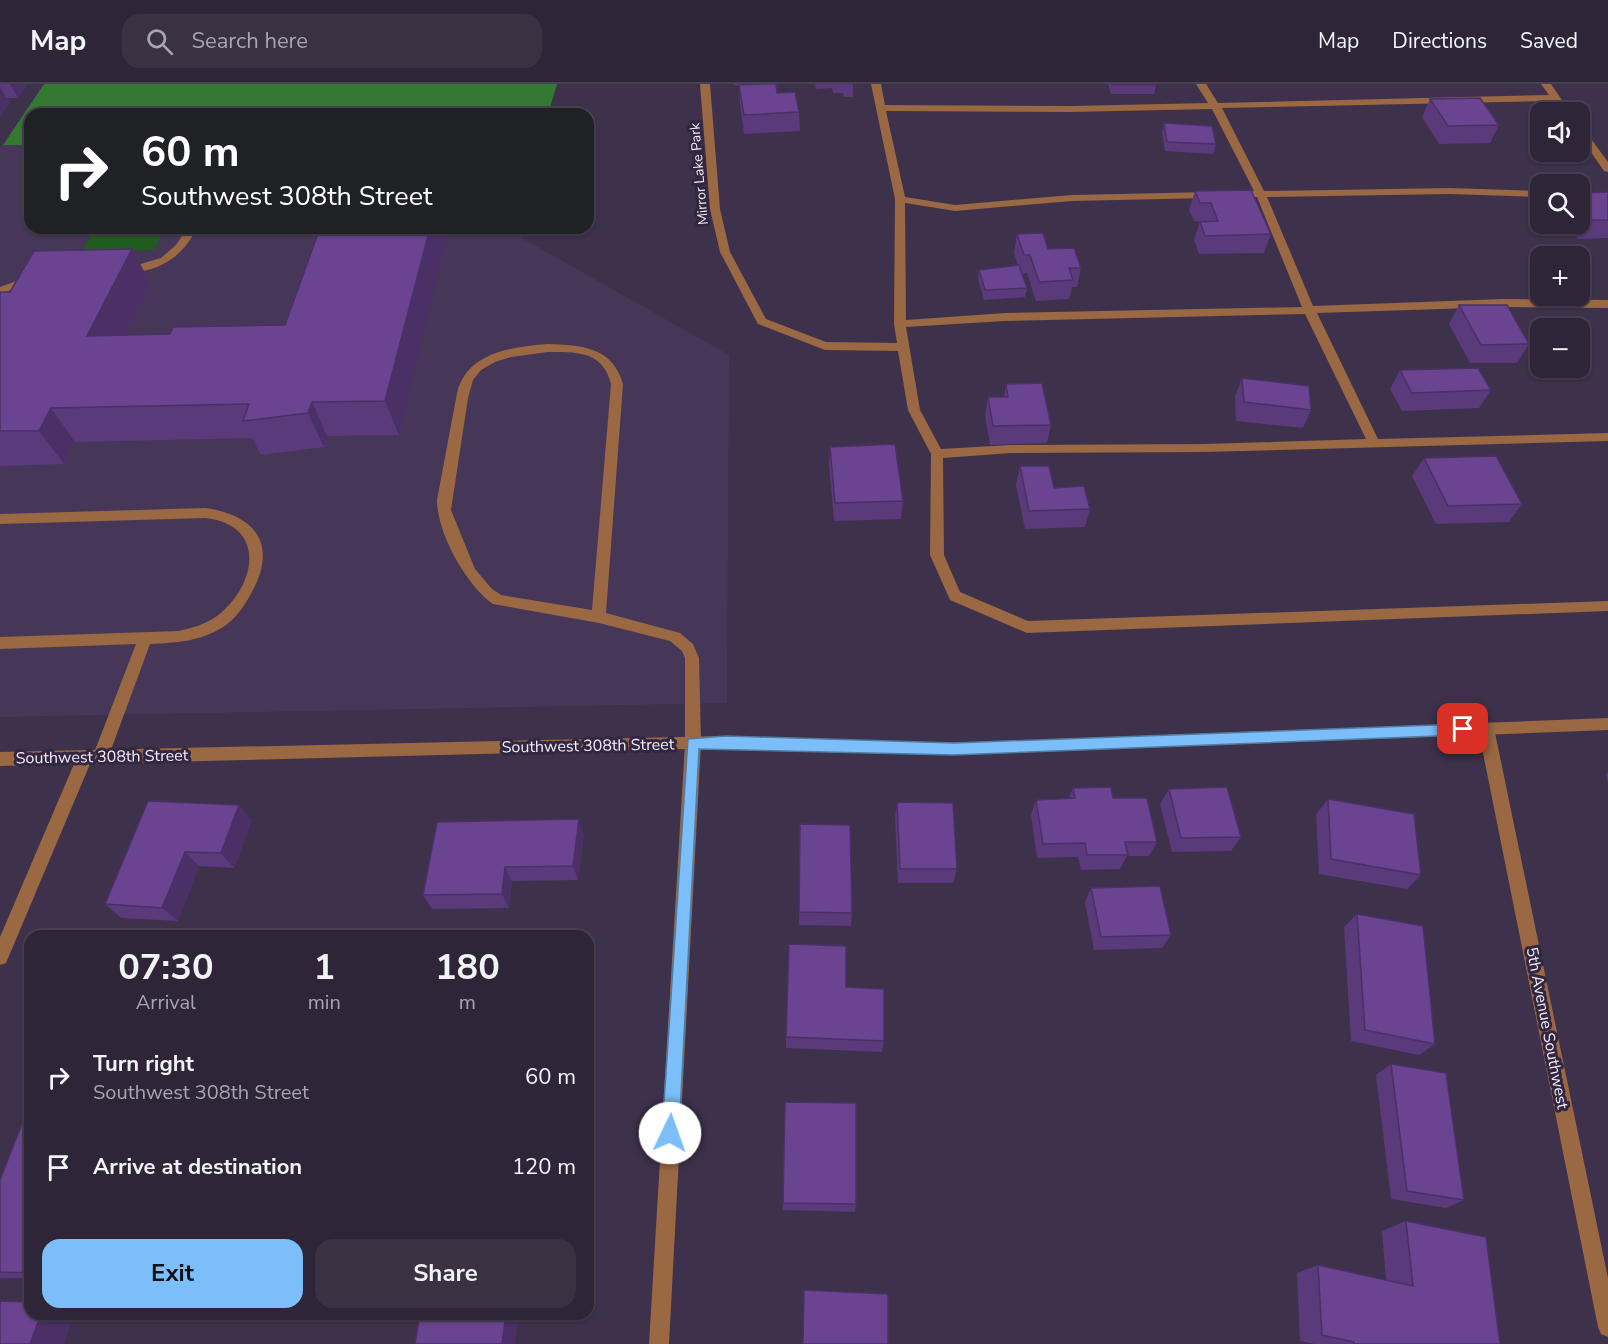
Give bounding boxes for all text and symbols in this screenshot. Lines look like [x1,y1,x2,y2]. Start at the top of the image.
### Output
search box [122,14,542,68]
text: Map [30,22,86,60]
icon: search [143,25,176,58]
text: Search here [191,26,308,56]
text: Map [1318,27,1359,55]
text: Directions [1392,27,1487,55]
text: Saved [1520,27,1578,55]
map controls [1530,102,1590,378]
button: sound [1530,102,1590,162]
street label: Mirror Lake Park [685,121,713,226]
text: 60 m [141,124,240,181]
icon: right [42,132,120,210]
button: search [1530,174,1590,234]
text: Southwest 308th Street [141,178,433,215]
button: + [1530,246,1590,306]
button: − [1530,318,1590,378]
pin [1437,703,1488,754]
icon: arrive [1446,712,1479,745]
street label: Southwest 308th Street [501,733,675,759]
street label: Southwest 308th Street [15,744,189,770]
text: 07:30 [118,943,214,992]
text: 1 [313,943,335,992]
text: 180 [435,943,500,992]
street label: 5th Avenue Southwest [1521,945,1574,1111]
text: Arrival [136,989,196,1016]
text: min [308,989,341,1016]
text: m [459,989,476,1016]
text: Turn right [93,1049,194,1079]
icon: right [42,1061,75,1094]
text: 60 m [525,1062,576,1092]
text: Southwest 308th Street [93,1079,309,1106]
position arrow [638,1101,702,1165]
icon: arrive [42,1151,75,1184]
text: Arrive at destination [93,1152,302,1182]
text: 120 m [512,1152,576,1182]
button: Exit [42,1239,303,1308]
button: Share [315,1239,576,1308]

